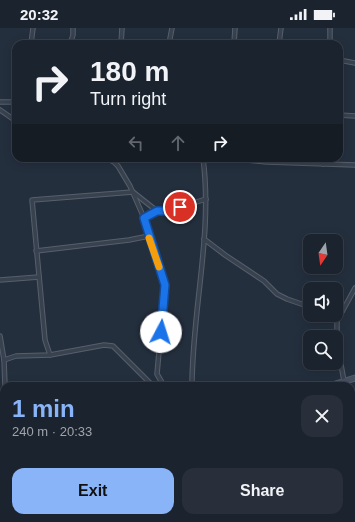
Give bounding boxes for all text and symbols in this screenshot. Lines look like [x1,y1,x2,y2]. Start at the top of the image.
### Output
text: 20:32 [20,6,58,23]
icon: right [24,56,76,108]
text: 180 m [90,56,169,87]
text: Turn right [90,89,166,109]
icon: left [125,132,147,154]
icon: ahead [167,132,189,154]
icon: right [209,132,231,154]
pin [163,190,197,224]
icon: arrive [169,196,191,218]
north arrow [303,234,343,274]
map controls [303,234,343,370]
button: sound [303,282,343,322]
position arrow [140,311,182,353]
button: search [303,330,343,370]
text: 1 min [12,395,75,422]
button: close [301,395,343,437]
text: 240 m · 20:33 [12,424,92,439]
button: Exit [12,468,174,514]
button: Share [182,468,343,514]

